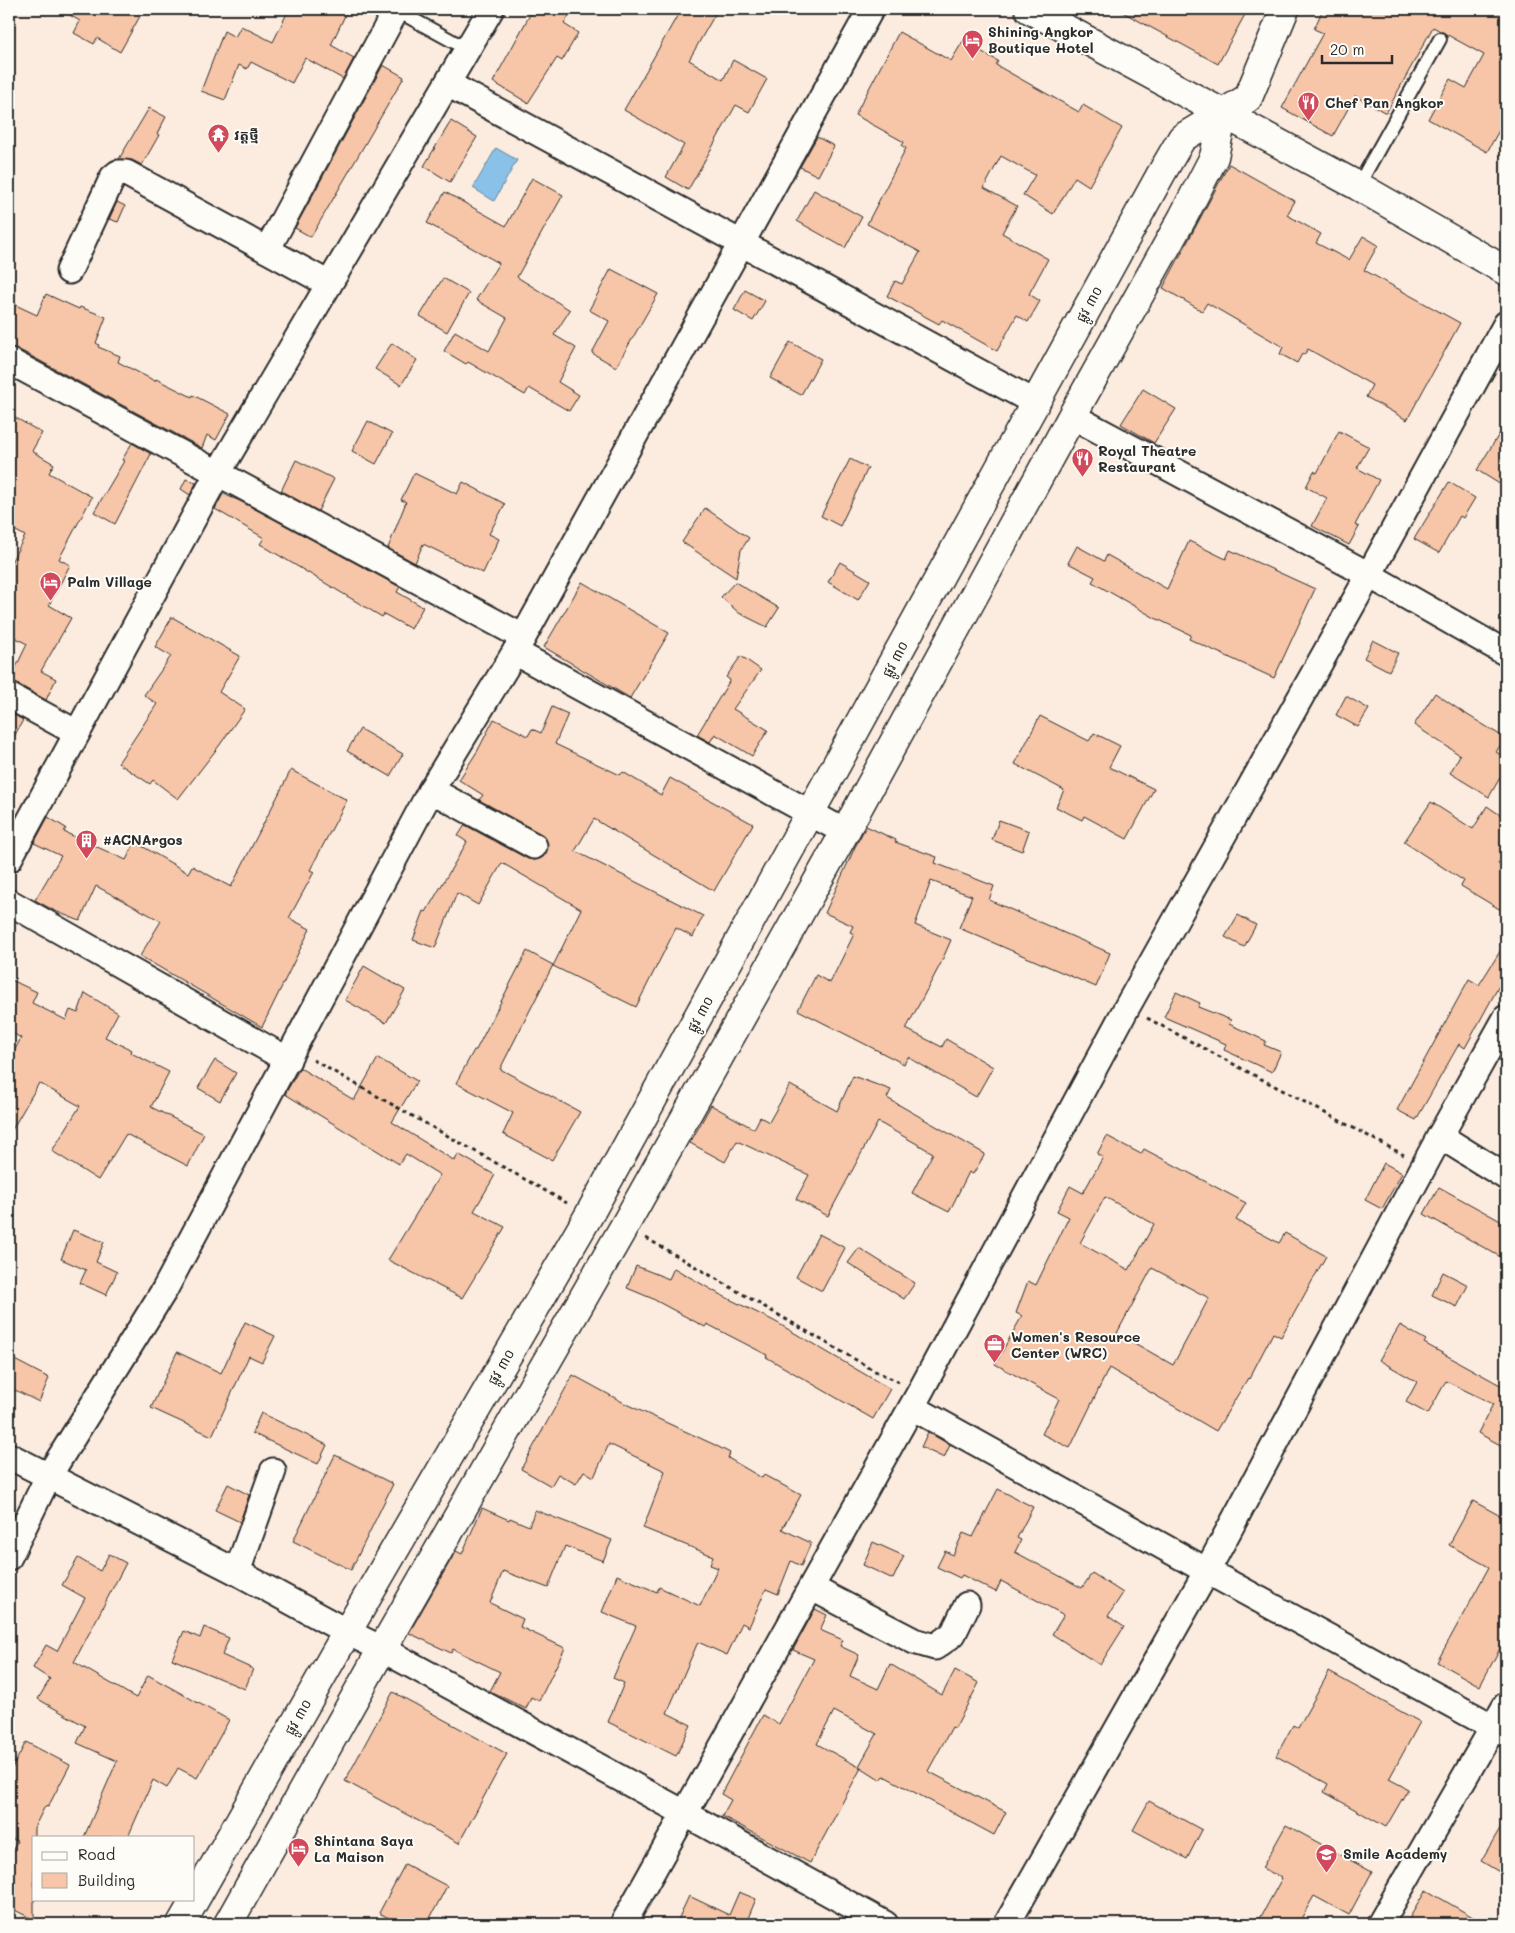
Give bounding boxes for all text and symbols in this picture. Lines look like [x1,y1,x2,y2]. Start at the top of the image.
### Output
place label: Shining Angkor Boutique Hotel [988,22,1093,57]
hotel icon: Shining Angkor Boutique Hotel [960,28,984,59]
scale bar [1322,32,1392,64]
text: 20 m [1330,39,1364,59]
restaurant icon: Chef Pan Angkor [1297,91,1321,122]
place label: Chef Pan Angkor [1325,93,1444,112]
temple icon: វត្តថ្មី [206,123,230,154]
place label: វត្តថ្មី [234,125,259,144]
street label: ផ្លូវ ៣០ [1071,282,1109,327]
place label: Royal Theatre Restaurant [1098,441,1196,476]
restaurant icon: Royal Theatre Restaurant [1070,447,1094,478]
hotel icon: Palm Village [39,570,63,601]
place label: Palm Village [67,572,152,591]
street label: ផ្លូវ ៣០ [877,637,915,682]
building icon: #ACNArgos [75,828,99,859]
place label: #ACNArgos [103,830,183,849]
street label: ផ្លូវ ៣០ [682,992,720,1037]
place label: Women's Resource Center (WRC) [1011,1327,1140,1362]
office icon: Women's Resource Center (WRC) [983,1333,1007,1364]
street label: ផ្លូវ ៣០ [483,1345,521,1390]
street label: ផ្លូវ ៣០ [280,1695,318,1740]
place label: Shintana Saya La Maison [314,1831,414,1866]
legend [32,1836,195,1900]
hotel icon: Shintana Saya La Maison [286,1837,310,1868]
school or university icon: Smile Academy [1315,1842,1339,1873]
text: Road [78,1844,115,1864]
place label: Smile Academy [1343,1844,1448,1863]
text: Building [78,1870,135,1890]

